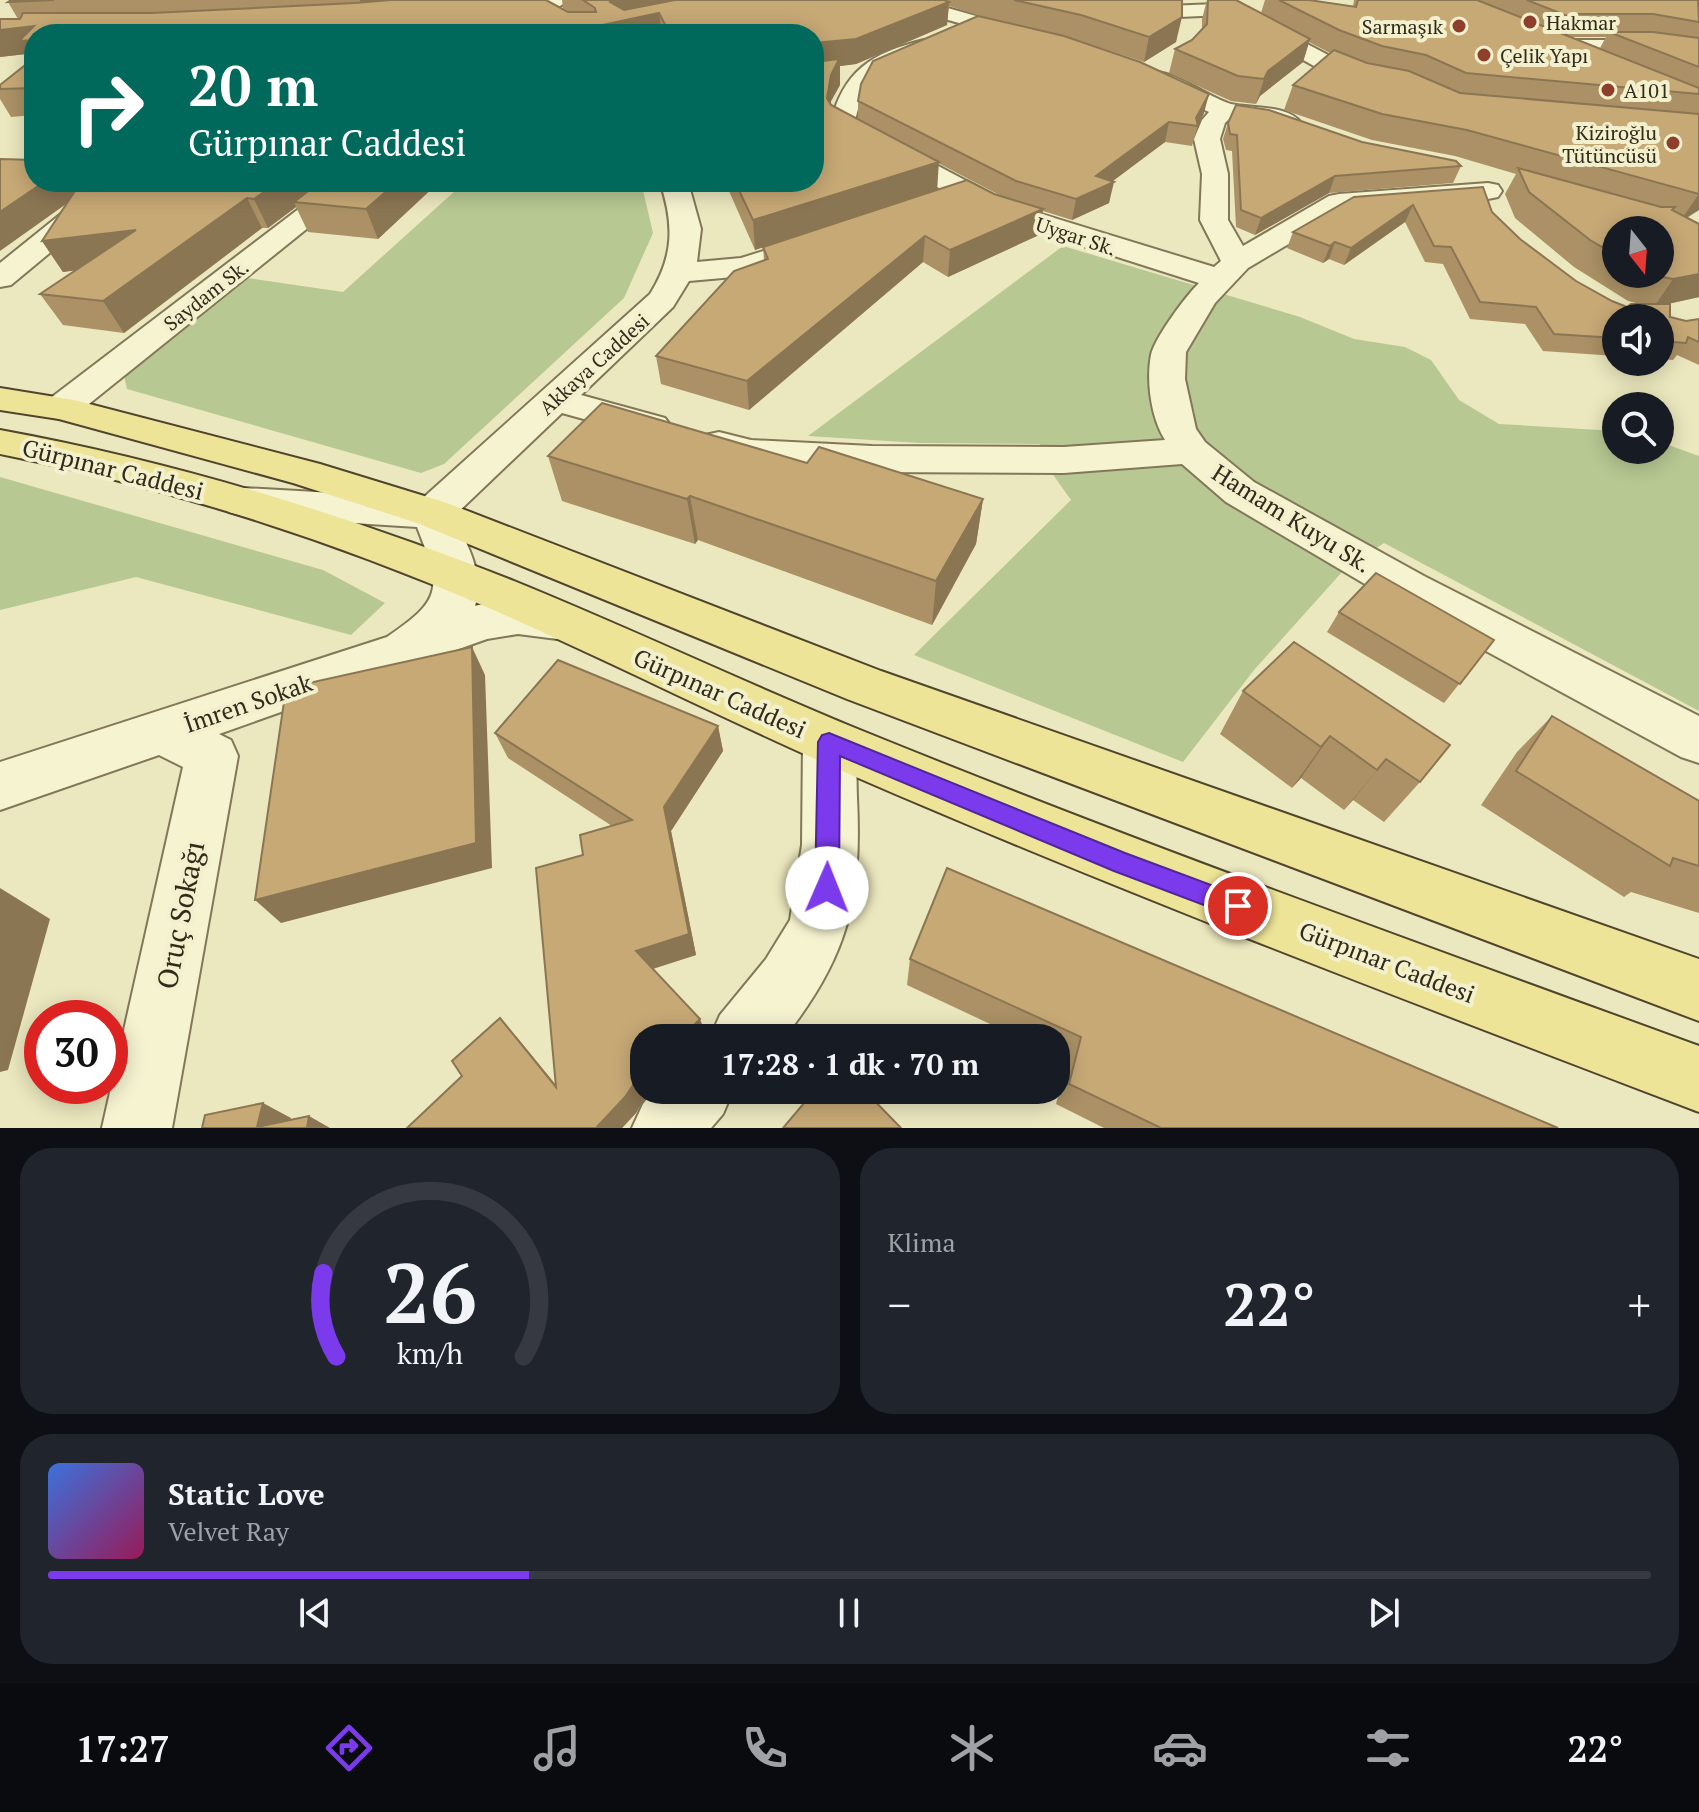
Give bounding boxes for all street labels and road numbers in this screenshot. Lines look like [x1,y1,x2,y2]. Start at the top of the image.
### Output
street label: Uygar Sk. [1032,210,1120,262]
street label: Saydam Sk. [158,253,254,337]
street label: Akkaya Caddesi [533,307,655,421]
street label: Gürpınar Caddesi [19,431,207,507]
street label: Hamam Kuyu Sk. [1206,456,1378,580]
street label: Gürpınar Caddesi [629,641,811,745]
street label: İmren Sokak [180,666,317,740]
street label: Oruç Sokağı [148,838,212,992]
street label: Gürpınar Caddesi [1295,914,1479,1010]

